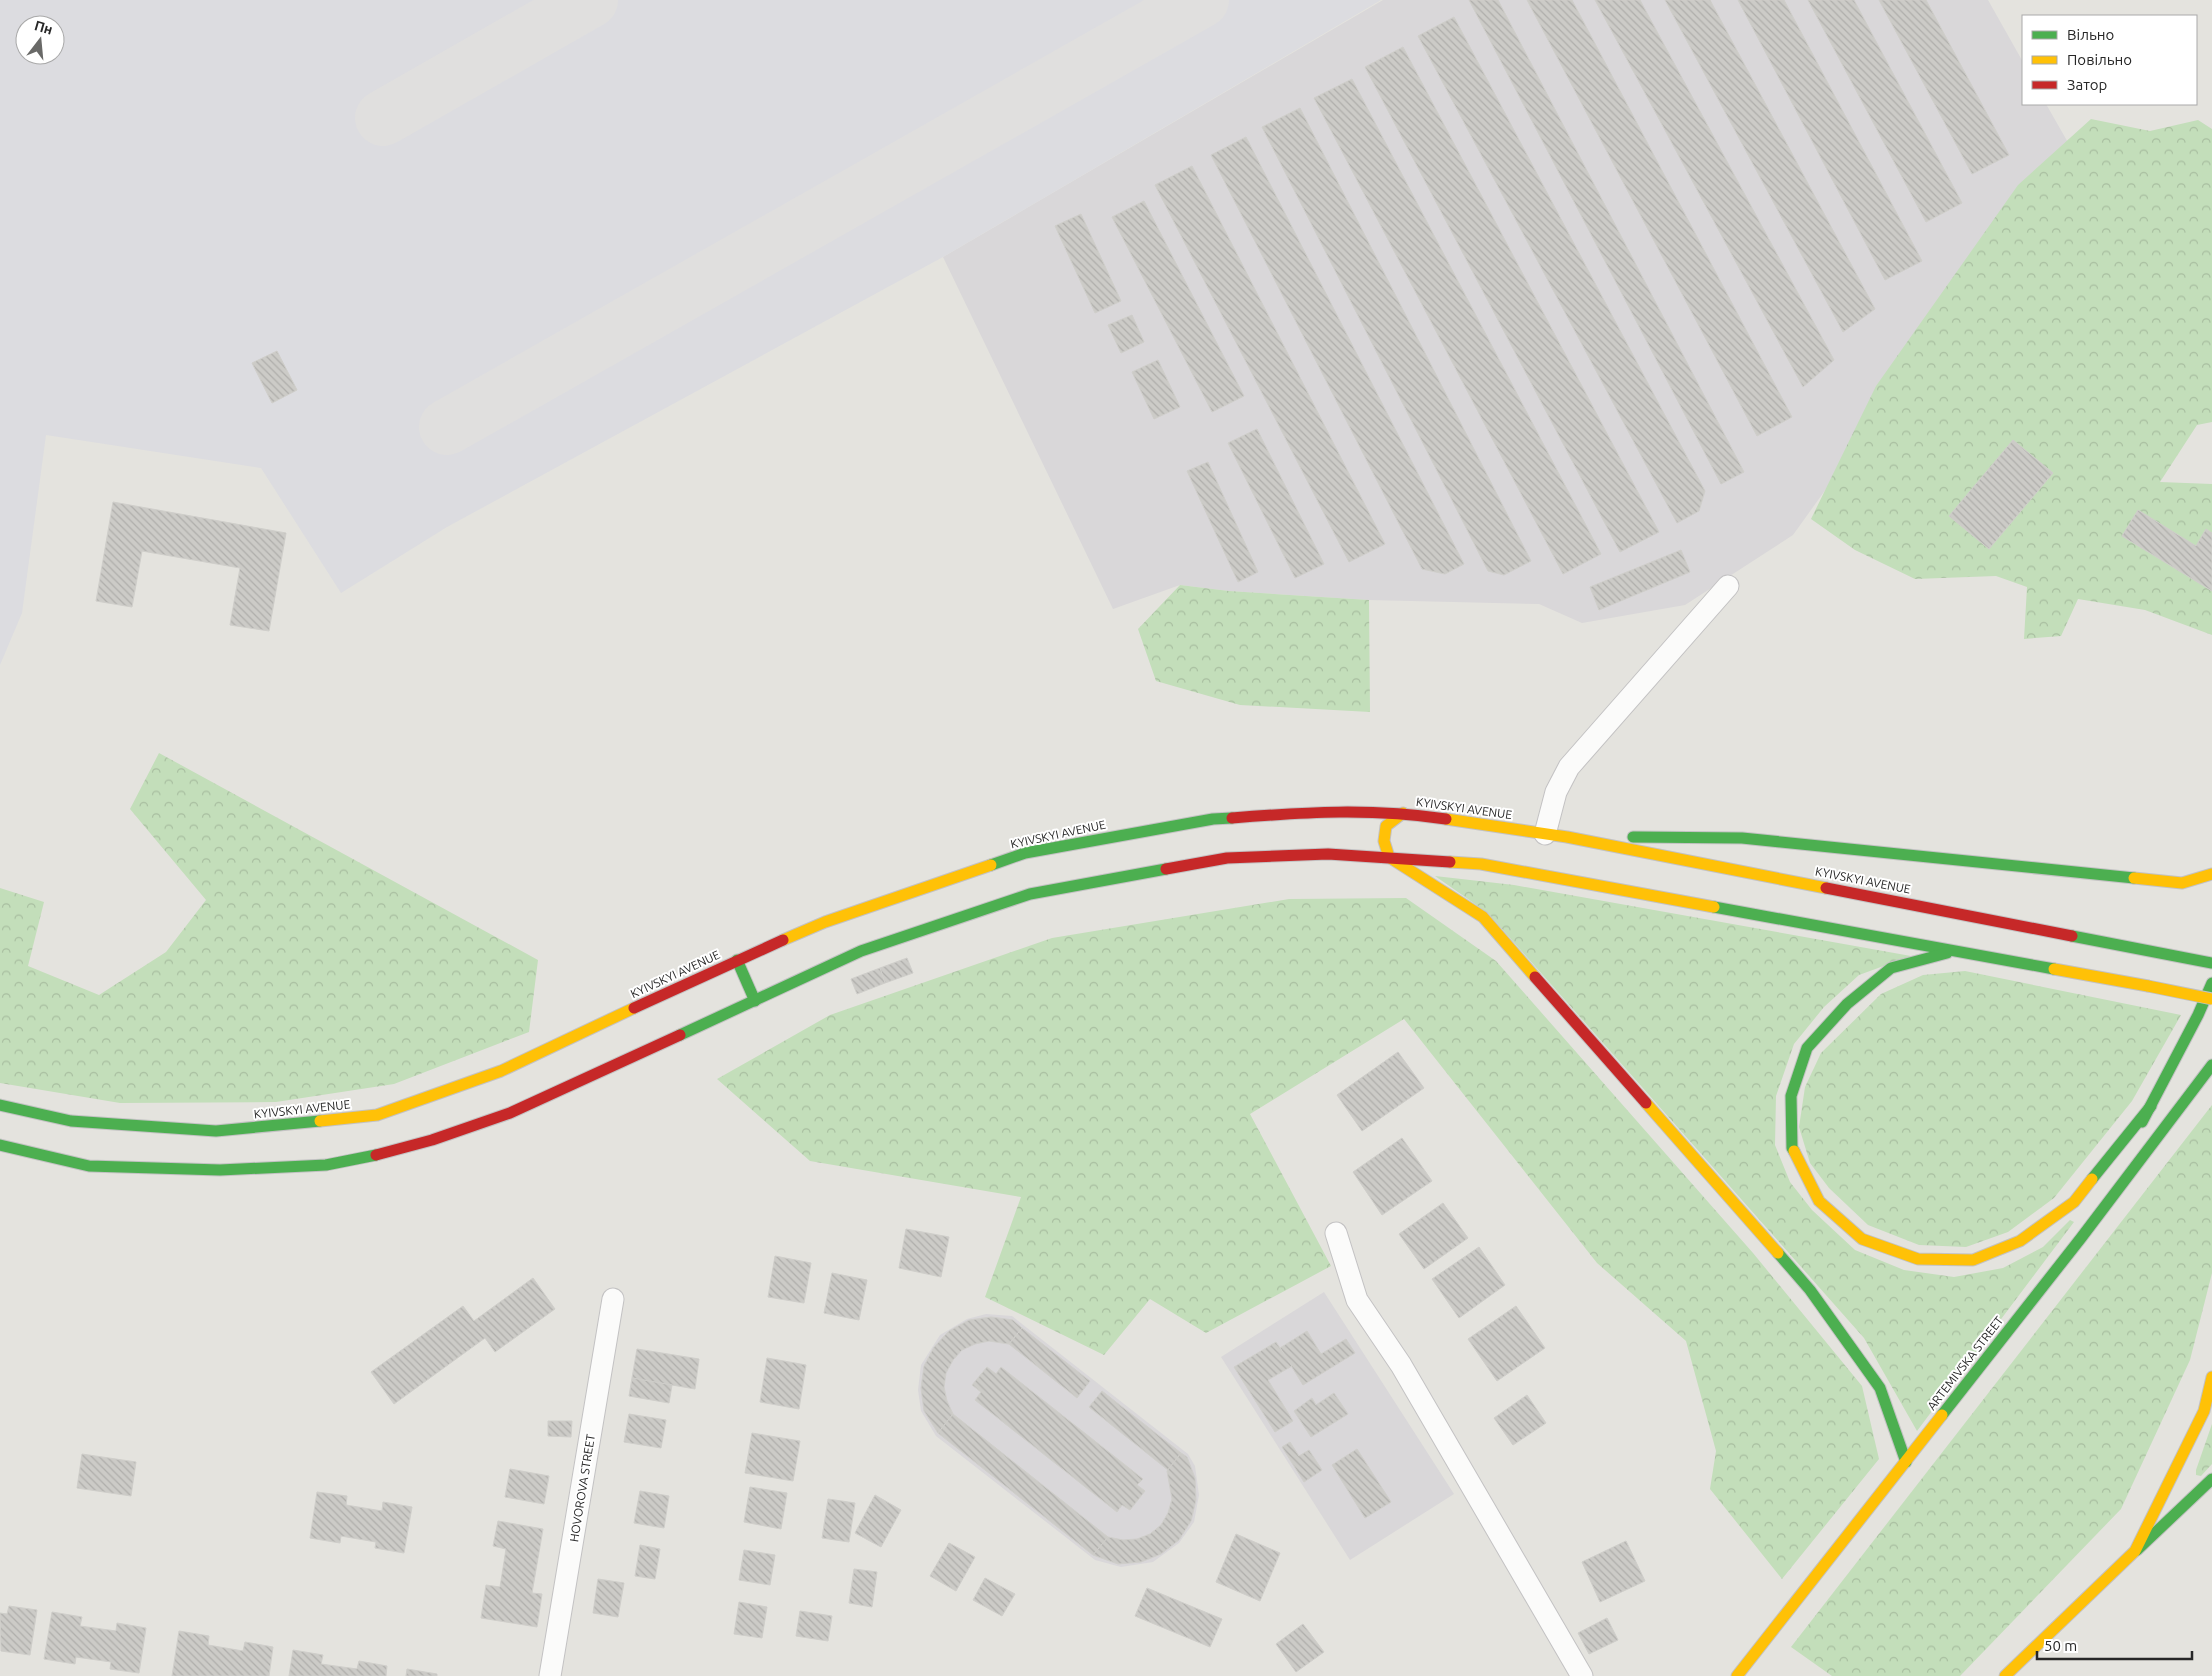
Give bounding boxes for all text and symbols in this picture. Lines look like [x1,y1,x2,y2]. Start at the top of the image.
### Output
north arrow [15,15,65,65]
legend [2022,15,2197,105]
text: Пн [33,17,55,38]
text: Вільно [2067,26,2114,43]
text: Повільно [2067,51,2132,68]
text: Затор [2067,76,2107,93]
street label: KYIVSKYI AVENUE [1415,795,1513,821]
street label: KYIVSKYI AVENUE [1009,818,1107,850]
street label: KYIVSKYI AVENUE [1814,864,1912,896]
street label: KYIVSKYI AVENUE [628,948,722,1000]
street label: KYIVSKYI AVENUE [253,1097,351,1121]
street label: ARTEMIVSKA STREET [1925,1313,2006,1412]
street label: HOVOROVA STREET [567,1433,597,1543]
scale bar [2037,1628,2192,1660]
text: 50 m [2044,1637,2077,1654]

